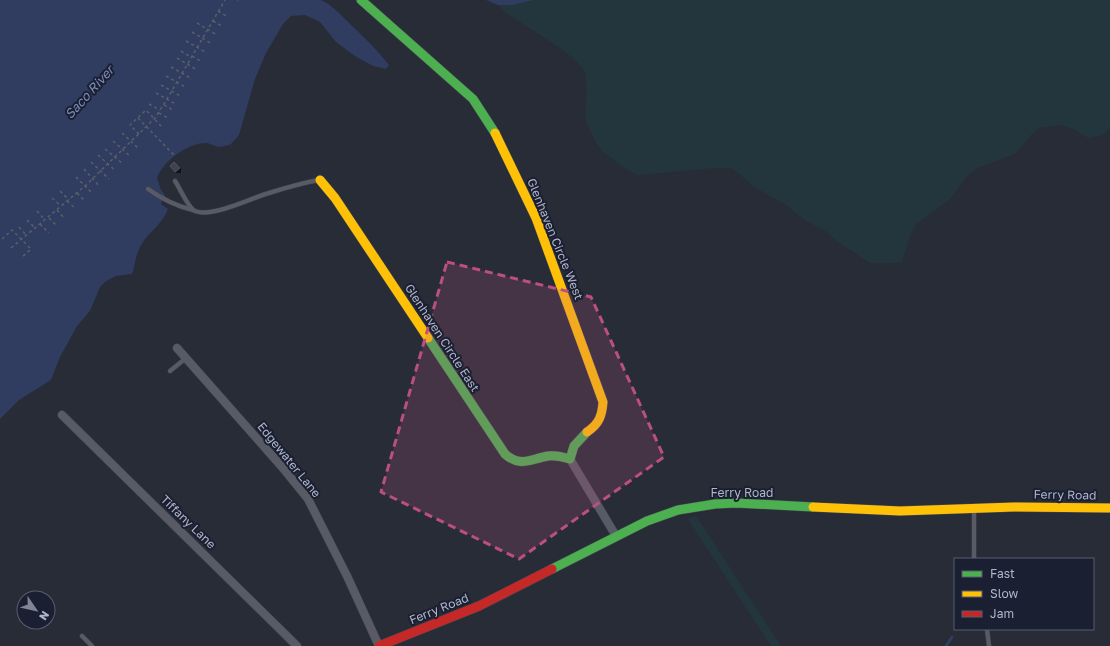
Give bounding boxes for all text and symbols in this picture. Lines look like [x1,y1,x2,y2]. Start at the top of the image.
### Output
water label: Saco River [61,61,118,122]
street label: Glenhaven Circle West [524,176,587,302]
street label: Glenhaven Circle East [402,281,483,395]
street label: Edgewater Lane [254,419,324,500]
street label: Ferry Road [711,485,773,500]
street label: Ferry Road [1033,486,1097,503]
street label: Tiffany Lane [158,492,219,552]
legend [954,558,1094,630]
text: Fast [990,566,1015,581]
text: Slow [990,586,1018,601]
north arrow [16,590,56,630]
street label: Ferry Road [407,590,471,627]
text: Jam [990,606,1014,621]
text: N [37,609,52,623]

